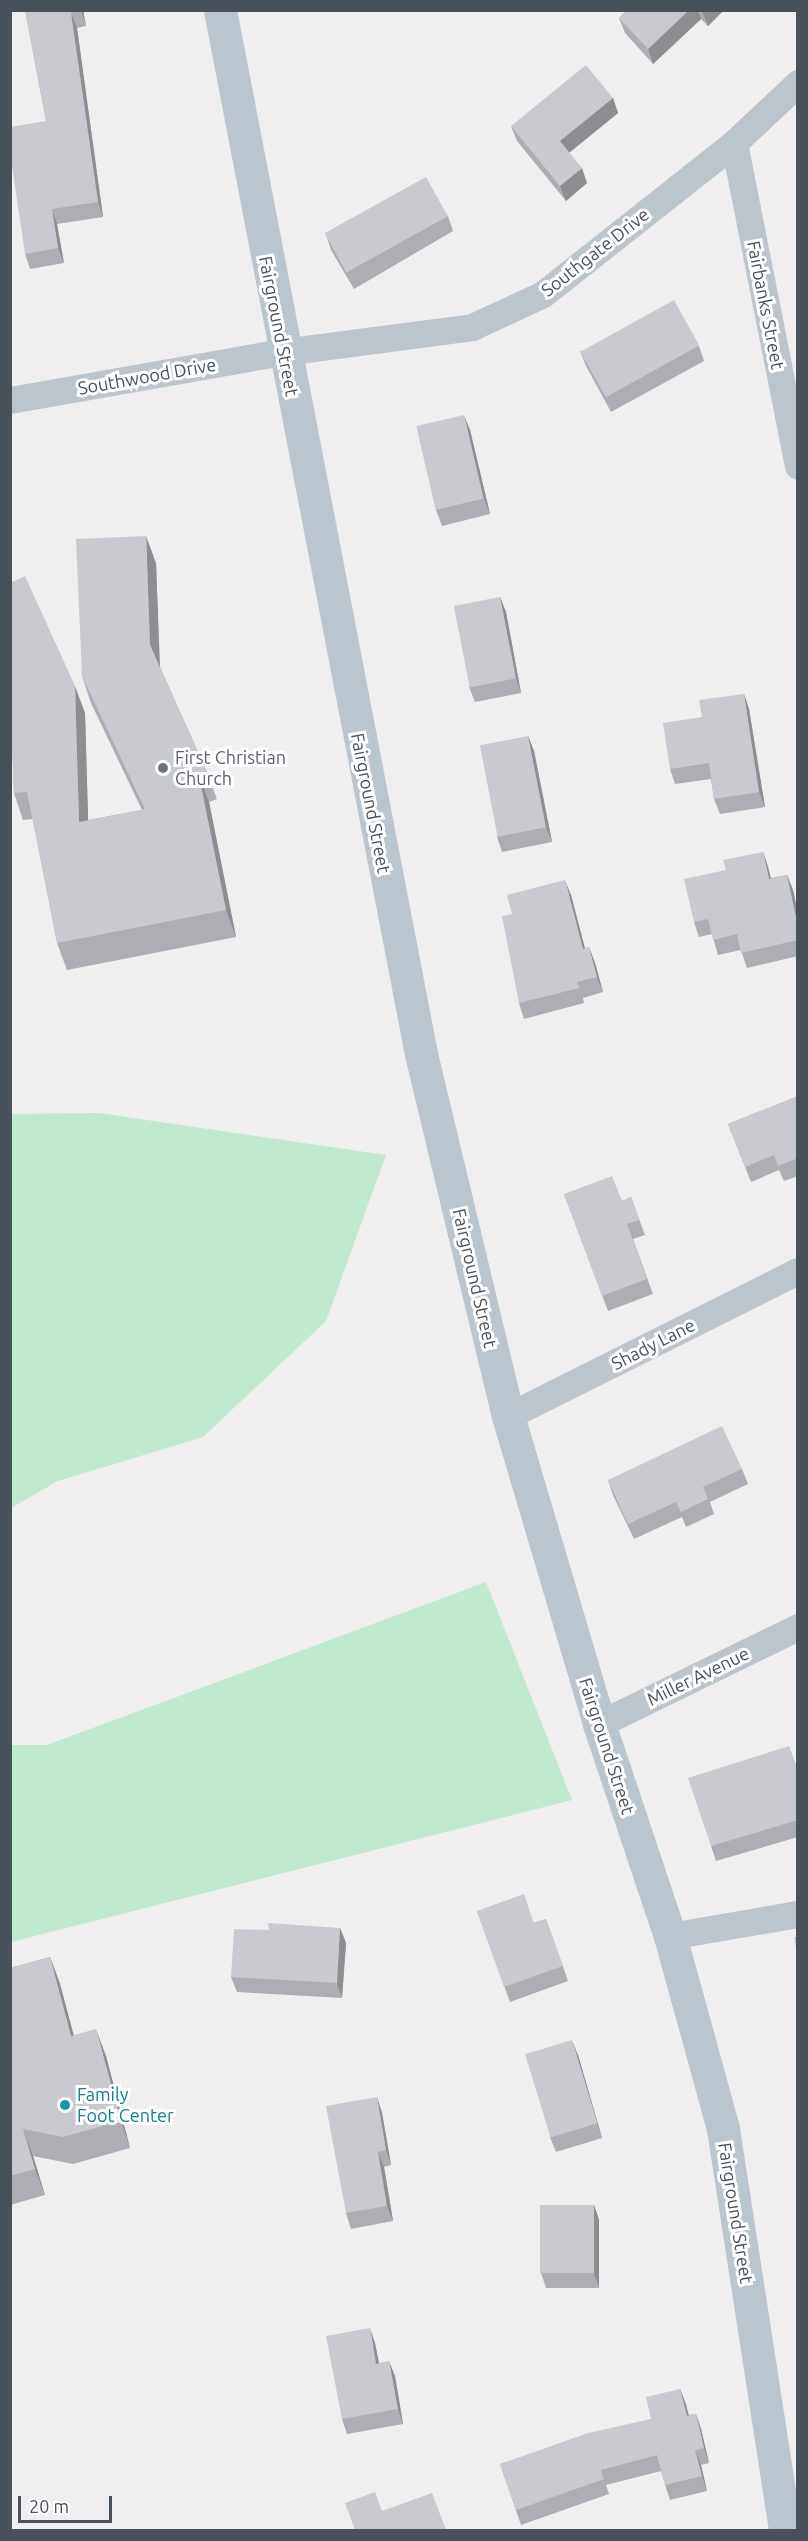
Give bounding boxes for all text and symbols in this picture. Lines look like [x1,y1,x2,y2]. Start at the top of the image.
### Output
street label: Southgate Drive [537,203,653,301]
street label: Fairbanks Street [743,239,789,371]
street label: Fairground Street [255,254,303,398]
street label: Southwood Drive [76,353,218,399]
street label: Fairground Street [347,731,395,875]
place label: First Christian Church [175,747,286,789]
marker: First Christian Church [156,761,170,775]
street label: Fairground Street [448,1206,502,1350]
street label: Shady Lane [608,1314,698,1374]
street label: Miller Avenue [643,1642,753,1710]
street label: Fairground Street [575,1675,639,1817]
place label: Family Foot Center [77,2084,174,2126]
marker: Family Foot Center [58,2098,72,2112]
street label: Fairground Street [714,2141,758,2285]
scale bar [21,2484,116,2522]
text: 20 m [29,2496,69,2516]

